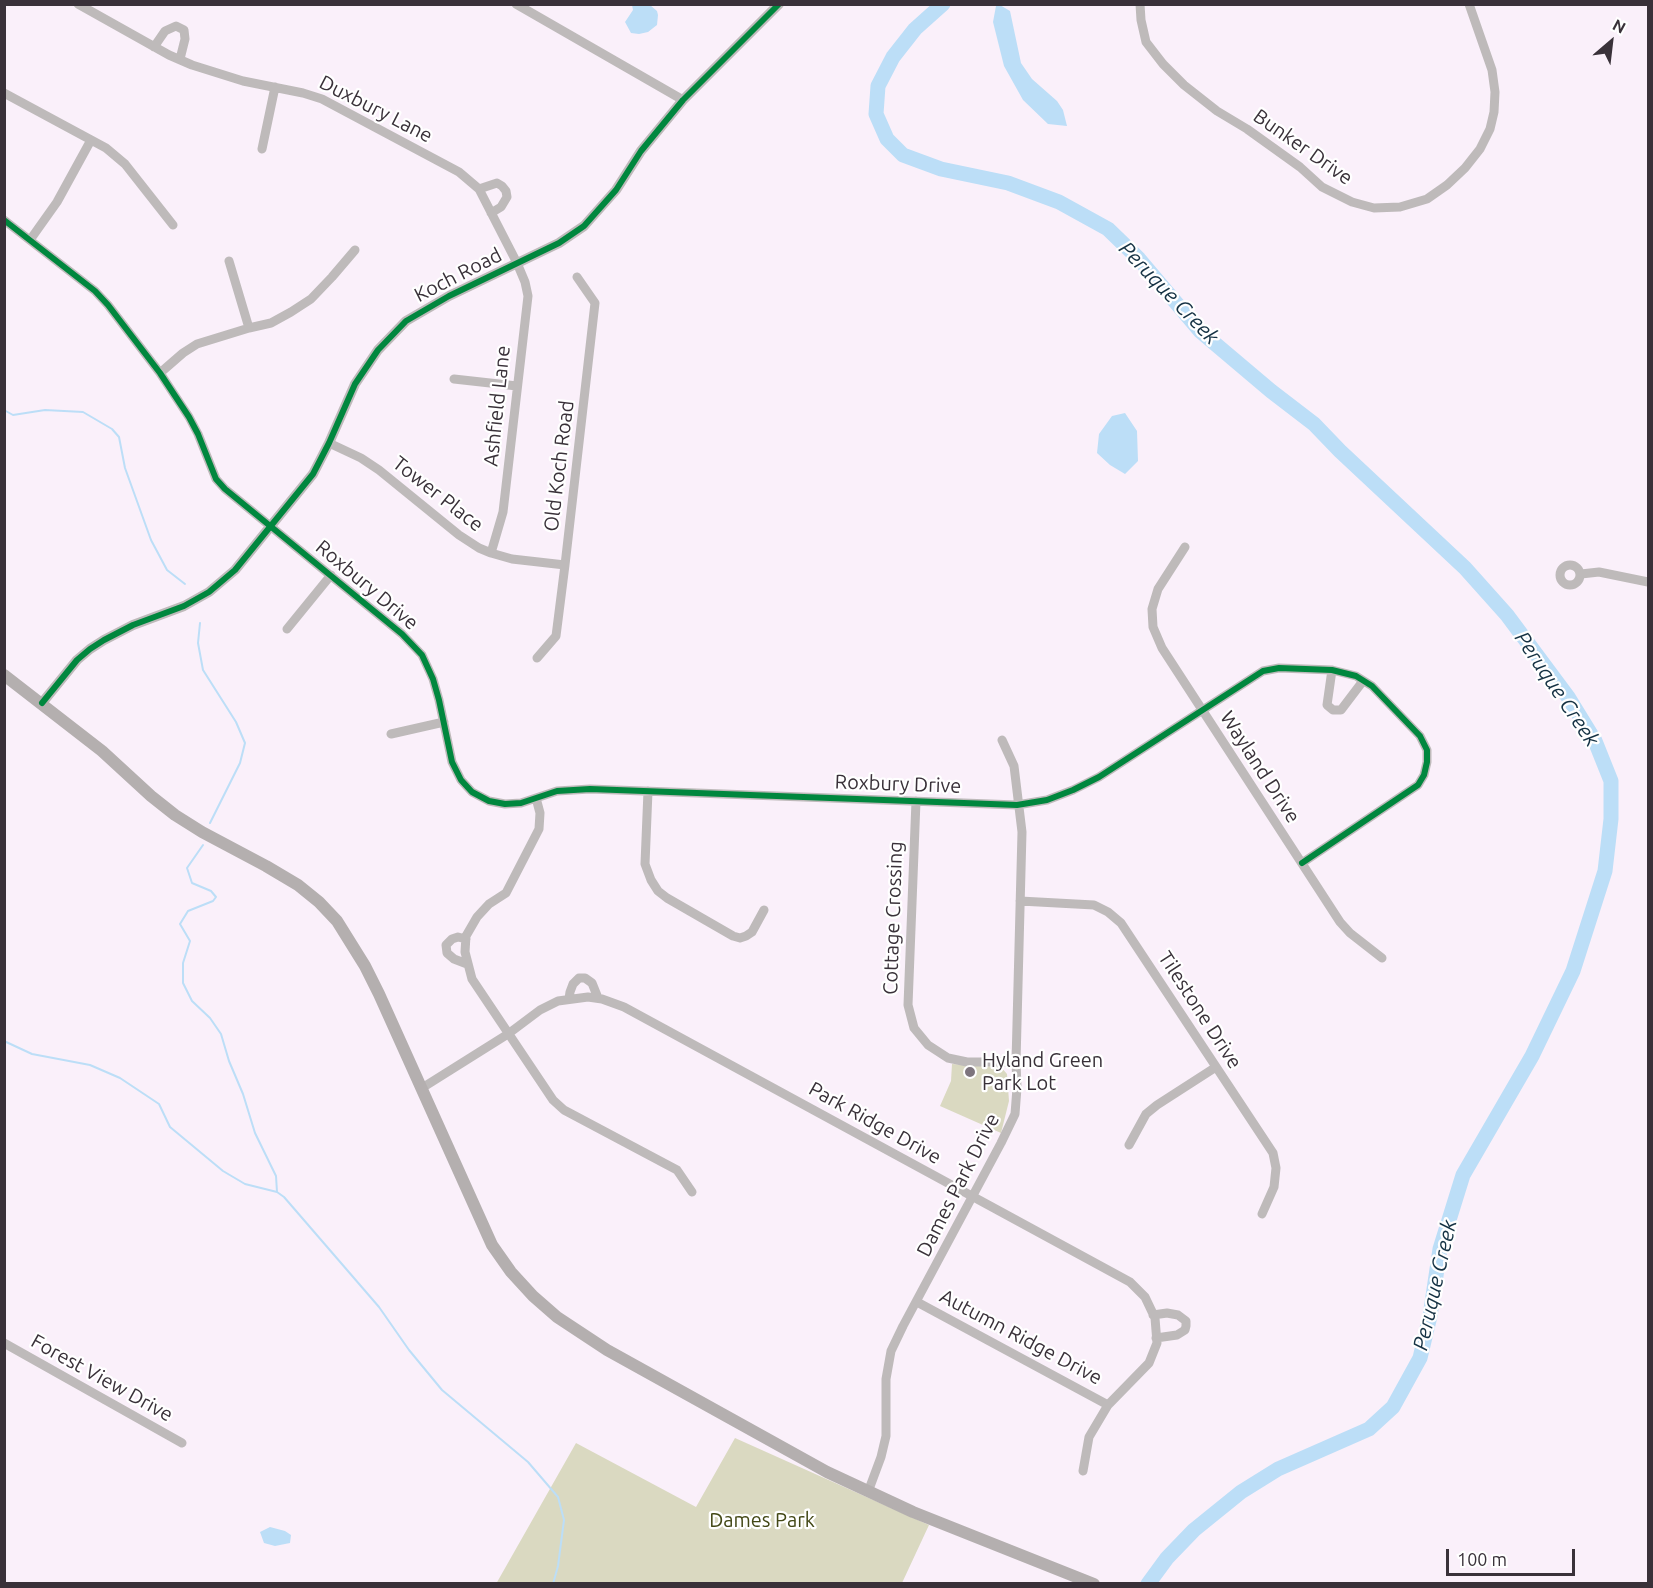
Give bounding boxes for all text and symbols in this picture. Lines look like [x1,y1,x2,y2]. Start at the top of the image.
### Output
north arrow [1581,12,1641,72]
text: N [1610,15,1629,37]
street label: Duxbury Lane [315,70,437,148]
street label: Bunker Drive [1249,104,1357,190]
water label: Peruque Creek [1114,236,1224,350]
street label: Koch Road [410,243,506,307]
street label: Ashfield Lane [479,344,515,468]
street label: Old Koch Road [539,399,579,533]
street label: Tower Place [388,451,488,537]
street label: Roxbury Drive [311,535,423,635]
water label: Peruque Creek [1509,627,1605,751]
street label: Wayland Drive [1215,707,1305,827]
street label: Roxbury Drive [834,770,962,798]
street label: Cottage Crossing [878,841,908,995]
street label: Tilestone Drive [1153,947,1247,1073]
place label: Hyland Green Park Lot [982,1048,1103,1095]
marker: Hyland Green Park Lot [963,1065,977,1079]
street label: Park Ridge Drive [805,1077,945,1169]
street label: Dames Park Drive [912,1109,1004,1261]
water label: Peruque Creek [1408,1217,1462,1353]
street label: Autumn Ridge Drive [936,1284,1106,1390]
street label: Forest View Drive [27,1329,177,1427]
park label: Dames Park [709,1508,815,1532]
scale bar [1449,1537,1578,1575]
text: 100 m [1457,1549,1507,1569]

